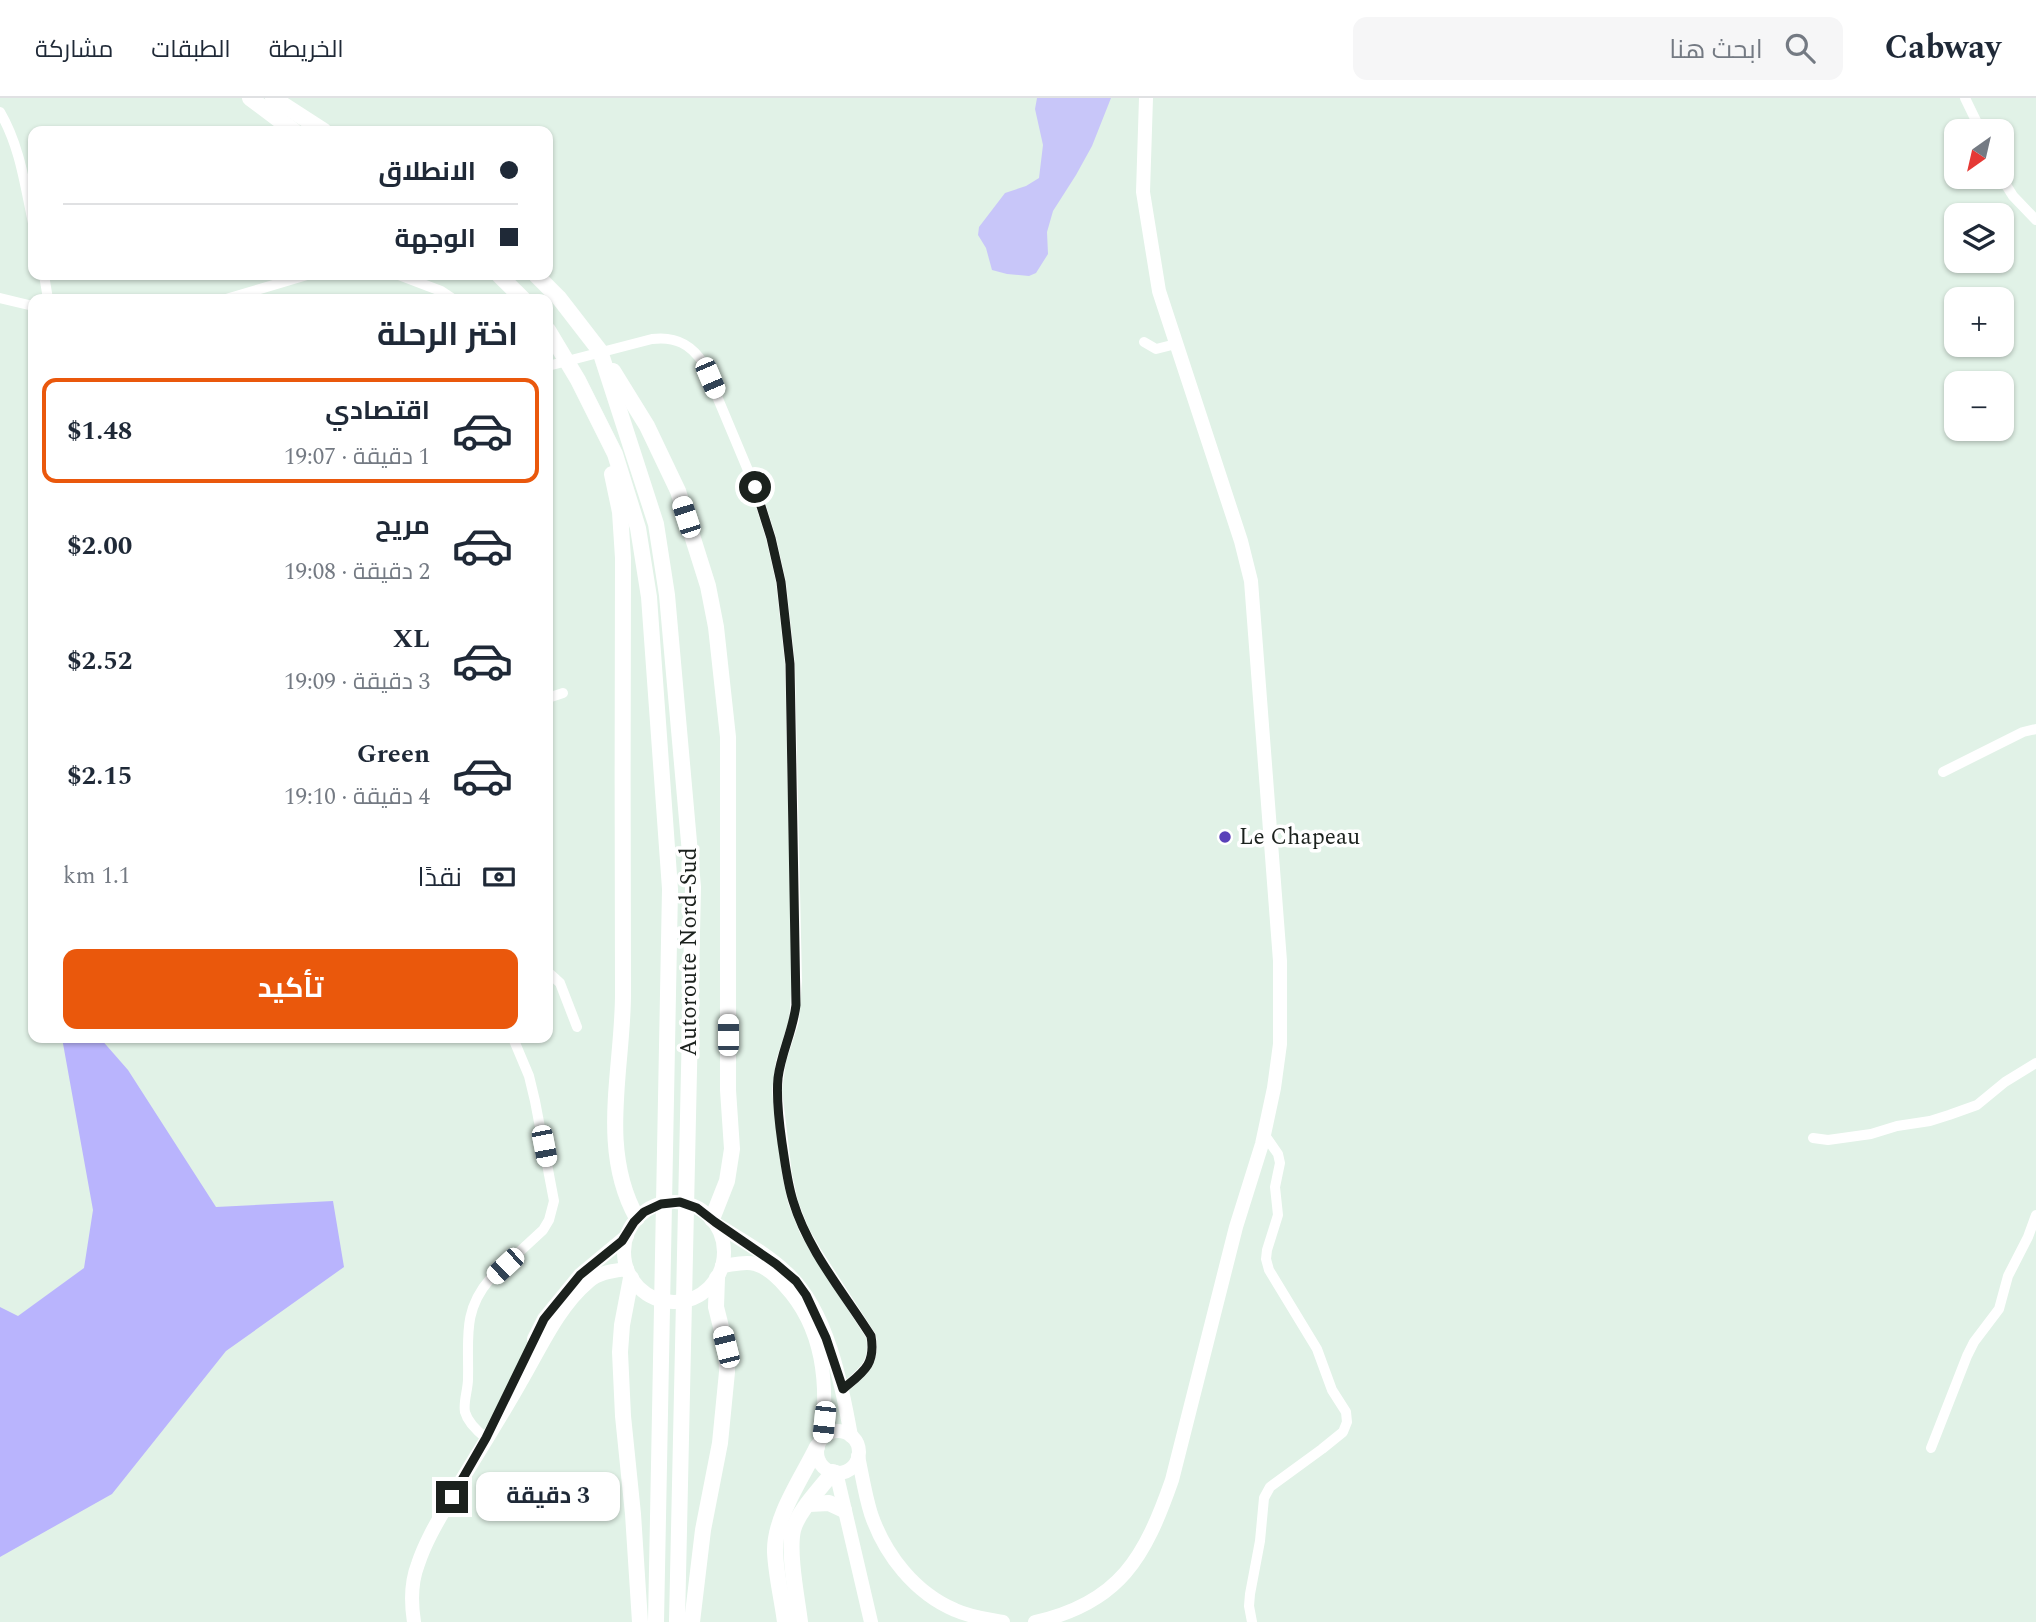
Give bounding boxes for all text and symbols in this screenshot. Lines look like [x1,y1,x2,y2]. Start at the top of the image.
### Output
search box [1353,17,1843,80]
text: Cabway [1885,23,2001,73]
icon: search [1781,29,1819,67]
text: ابحث هنا [1669,30,1763,70]
text: مشاركة [35,32,113,68]
text: الطبقات [151,32,231,68]
text: الخريطة [269,32,344,68]
north arrow [1944,119,2014,189]
map controls [1944,119,2014,441]
text: الانطلاق [378,152,476,192]
button: layers [1944,203,2014,273]
text: الوجهة [395,219,476,259]
button: + [1944,287,2014,357]
text: اختر الرحلة [377,311,518,360]
car [693,355,728,401]
button: − [1944,371,2014,441]
text: اقتصادي [325,391,430,431]
icon: car [451,399,514,462]
text: $1.48 [67,411,132,451]
text: 1 دقيقة · 19:07 [284,440,430,475]
route start [739,471,771,503]
car [670,494,703,540]
text: مريح [375,506,430,546]
icon: car [451,514,514,577]
text: $2.00 [67,526,132,566]
text: 2 دقيقة · 19:08 [284,555,430,590]
text: XL [393,619,430,659]
icon: car [451,629,514,692]
text: $2.52 [67,641,132,681]
text: 3 دقيقة · 19:09 [284,665,430,700]
text: Green [357,734,430,774]
icon: car [451,744,514,807]
text: $2.15 [67,756,132,796]
text: 4 دقيقة · 19:10 [284,780,430,815]
place label: Le Chapeau [1239,820,1360,855]
marker: Le Chapeau [1217,829,1233,845]
street label: Autoroute Nord-Sud [672,847,707,1057]
text: نقدًا [418,858,462,898]
icon: cash [480,858,518,896]
text: 1.1 km [63,859,130,894]
button: تأكيد [63,949,518,1029]
car [718,1014,739,1056]
car [530,1123,559,1169]
car [483,1244,528,1288]
car [711,1324,742,1370]
car [812,1400,837,1444]
callout: 3 دقيقة [476,1472,620,1522]
text: 3 دقيقة [506,1479,590,1514]
route end [436,1481,468,1513]

